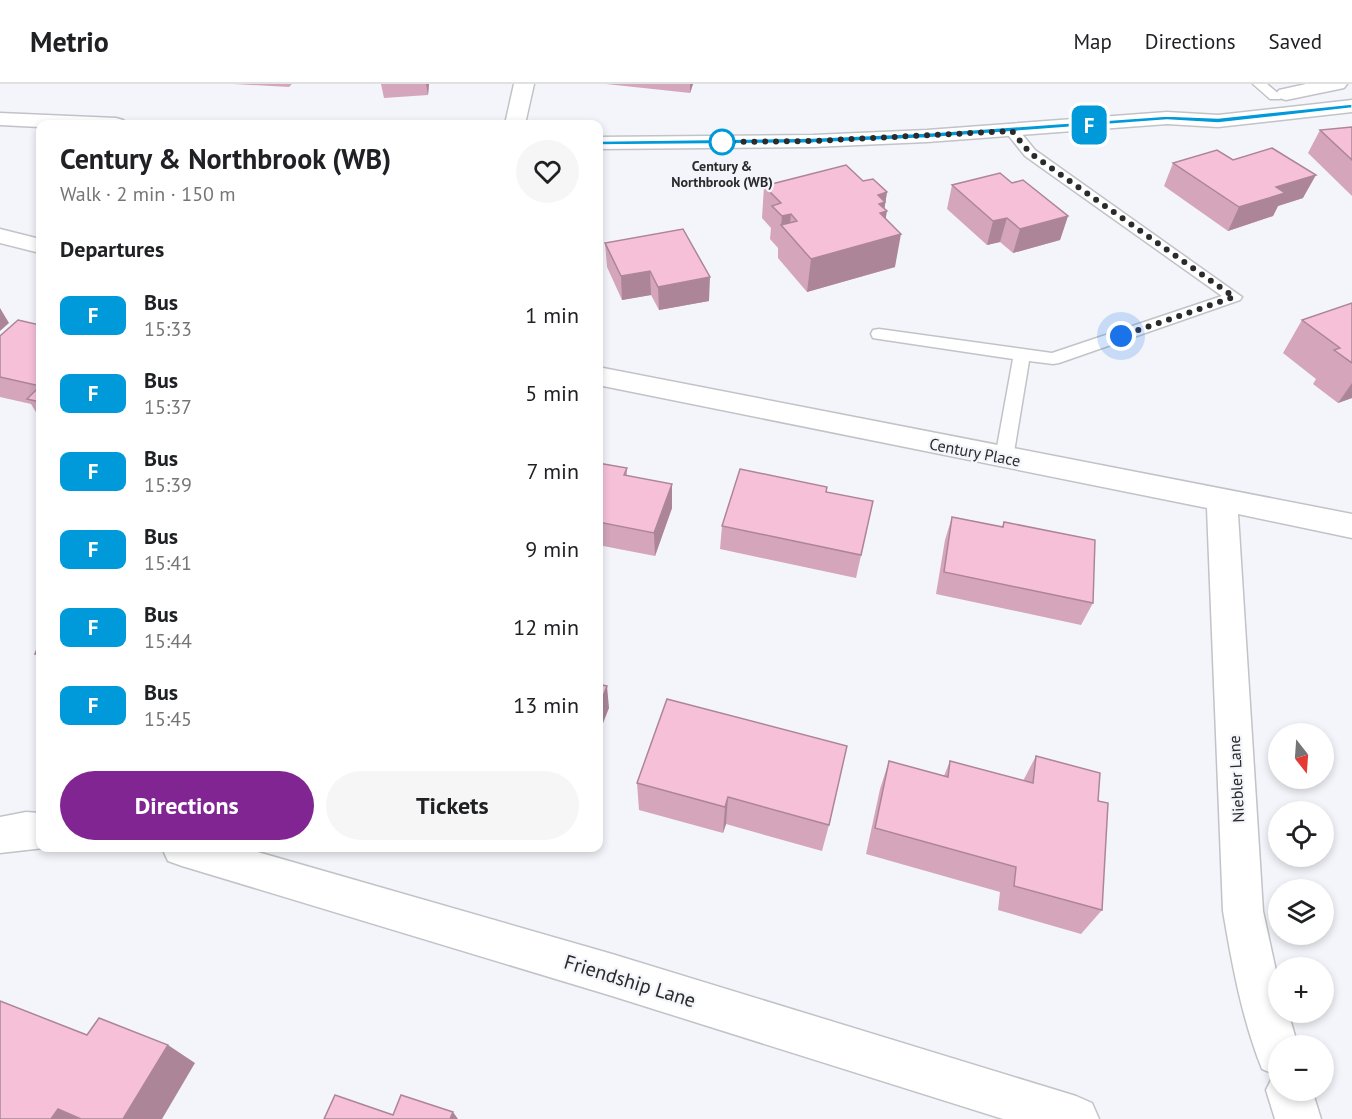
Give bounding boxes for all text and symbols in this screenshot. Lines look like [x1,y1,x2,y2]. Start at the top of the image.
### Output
text: Metrio [30,23,109,60]
text: Map [1073,28,1112,55]
text: Directions [1145,28,1236,55]
text: Saved [1269,28,1322,55]
line badge: F [1070,106,1108,144]
text: F [1084,112,1094,139]
marker: Century & Northbrook (WB) [709,129,735,155]
text: Century & Northbrook (WB) [60,140,391,177]
button: heart [516,140,579,203]
place label: Century & Northbrook (WB) [671,157,773,191]
text: Walk · 2 min · 150 m [60,181,236,207]
text: Departures [60,235,164,263]
text: Bus [144,288,178,316]
text: 1 min [525,301,579,329]
text: F [88,302,98,329]
text: 15:33 [144,316,192,342]
your location [1106,321,1136,351]
text: Bus [144,366,178,394]
text: 5 min [525,379,579,407]
text: F [88,380,98,407]
text: 15:37 [144,394,192,420]
street label: Century Place [928,433,1022,471]
text: Bus [144,444,178,472]
text: 7 min [527,457,579,485]
text: F [88,458,98,485]
text: 15:39 [144,472,192,498]
text: Bus [144,522,178,550]
text: 9 min [525,535,579,563]
text: F [88,536,98,563]
text: 15:41 [144,550,192,576]
text: Bus [144,600,178,628]
text: 12 min [513,613,579,641]
text: F [88,614,98,641]
text: 15:44 [144,628,192,654]
text: Bus [144,678,178,706]
text: 13 min [513,691,579,719]
text: F [88,692,98,719]
text: 15:45 [144,706,192,732]
north arrow [1268,723,1334,789]
map controls [1268,723,1334,1101]
street label: Niebler Lane [1224,735,1248,823]
button: Directions [60,771,314,840]
button: Tickets [326,771,579,840]
button: locate [1268,801,1334,867]
button: layers [1268,879,1334,945]
street label: Friendship Lane [561,949,699,1013]
button: + [1268,957,1334,1023]
button: − [1268,1035,1334,1101]

